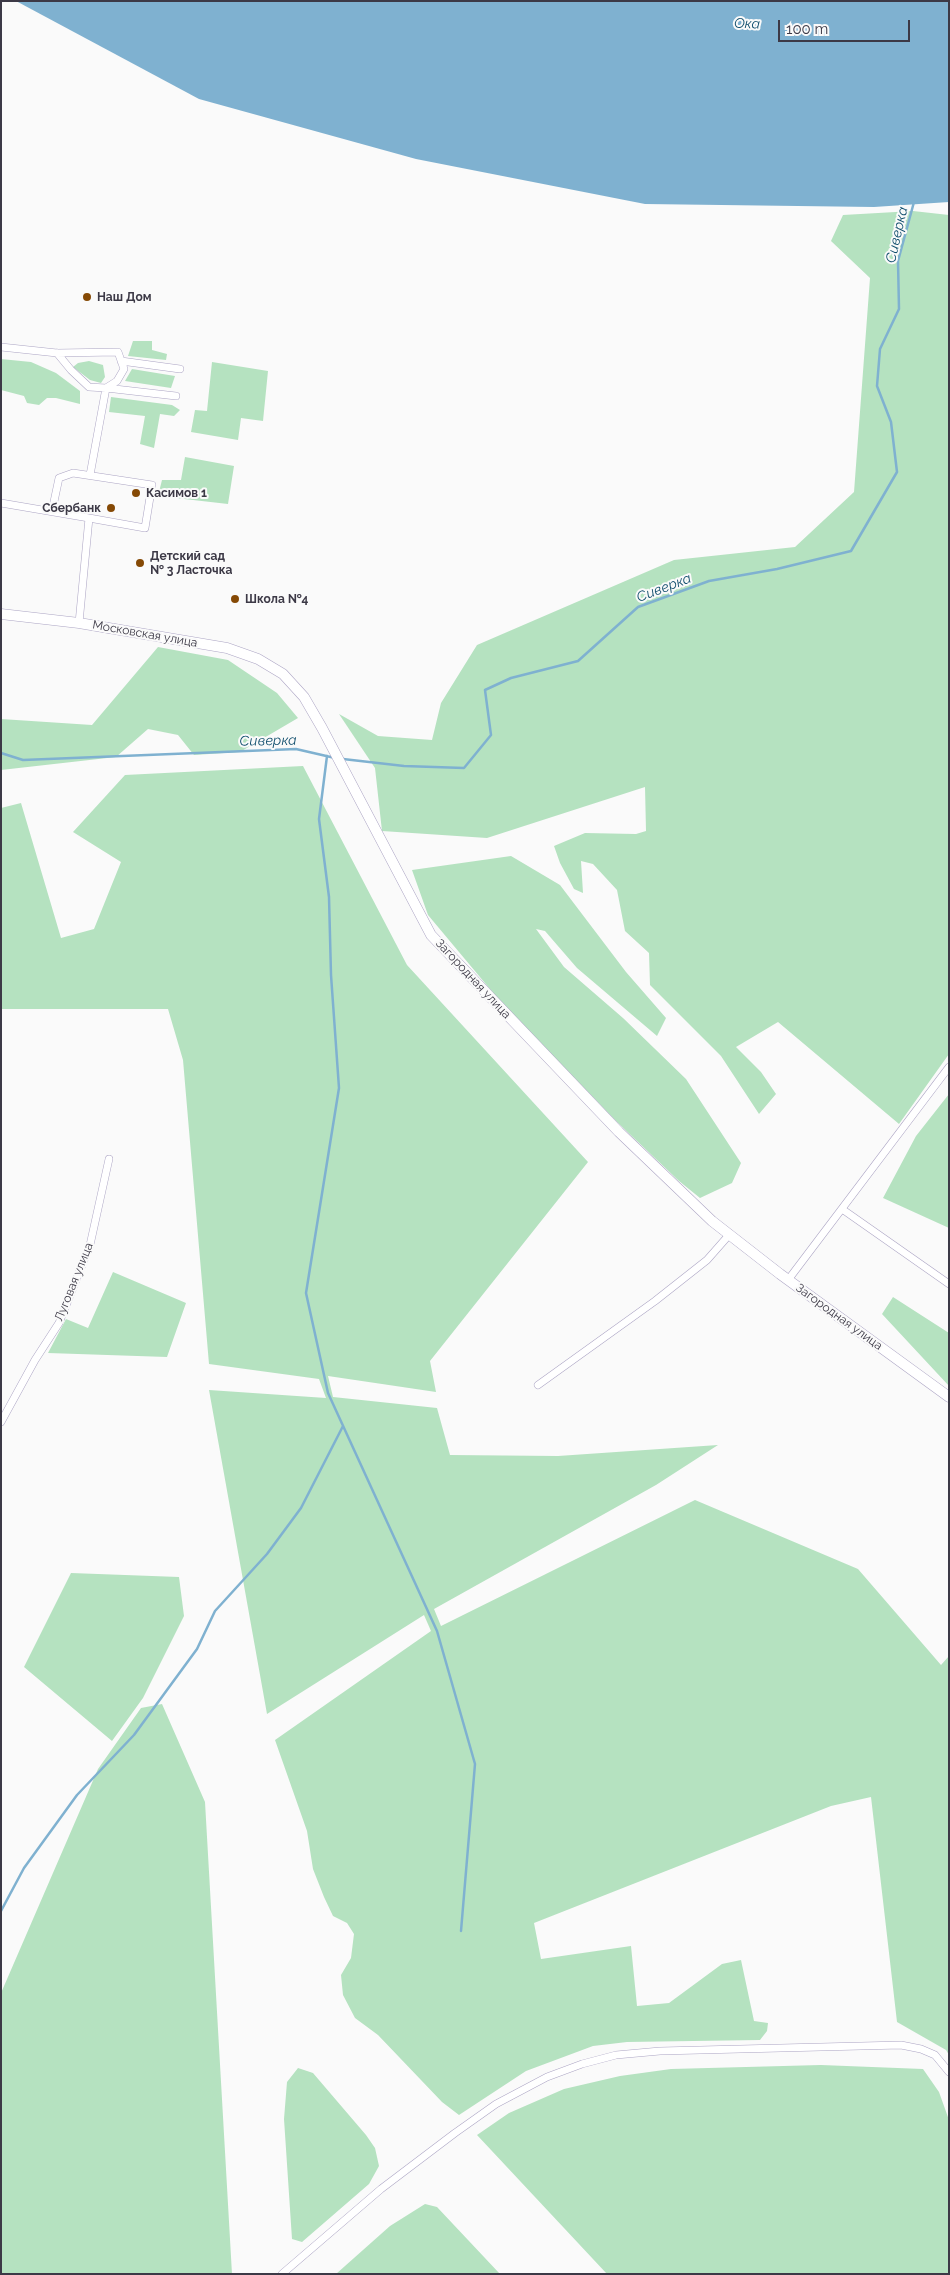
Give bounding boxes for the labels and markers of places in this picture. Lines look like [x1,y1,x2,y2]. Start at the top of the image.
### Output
place label: Наш Дом [97,290,151,304]
marker: Наш Дом [81,291,93,303]
place label: Касимов 1 [146,486,207,500]
marker: Касимов 1 [130,487,142,499]
place label: Сбербанк [42,501,101,515]
marker: Сбербанк [105,502,117,514]
place label: Детский сад № 3 Ласточка [150,549,232,577]
marker: Детский сад № 3 Ласточка [134,557,146,569]
place label: Школа №4 [245,592,308,606]
marker: Школа №4 [229,593,241,605]

